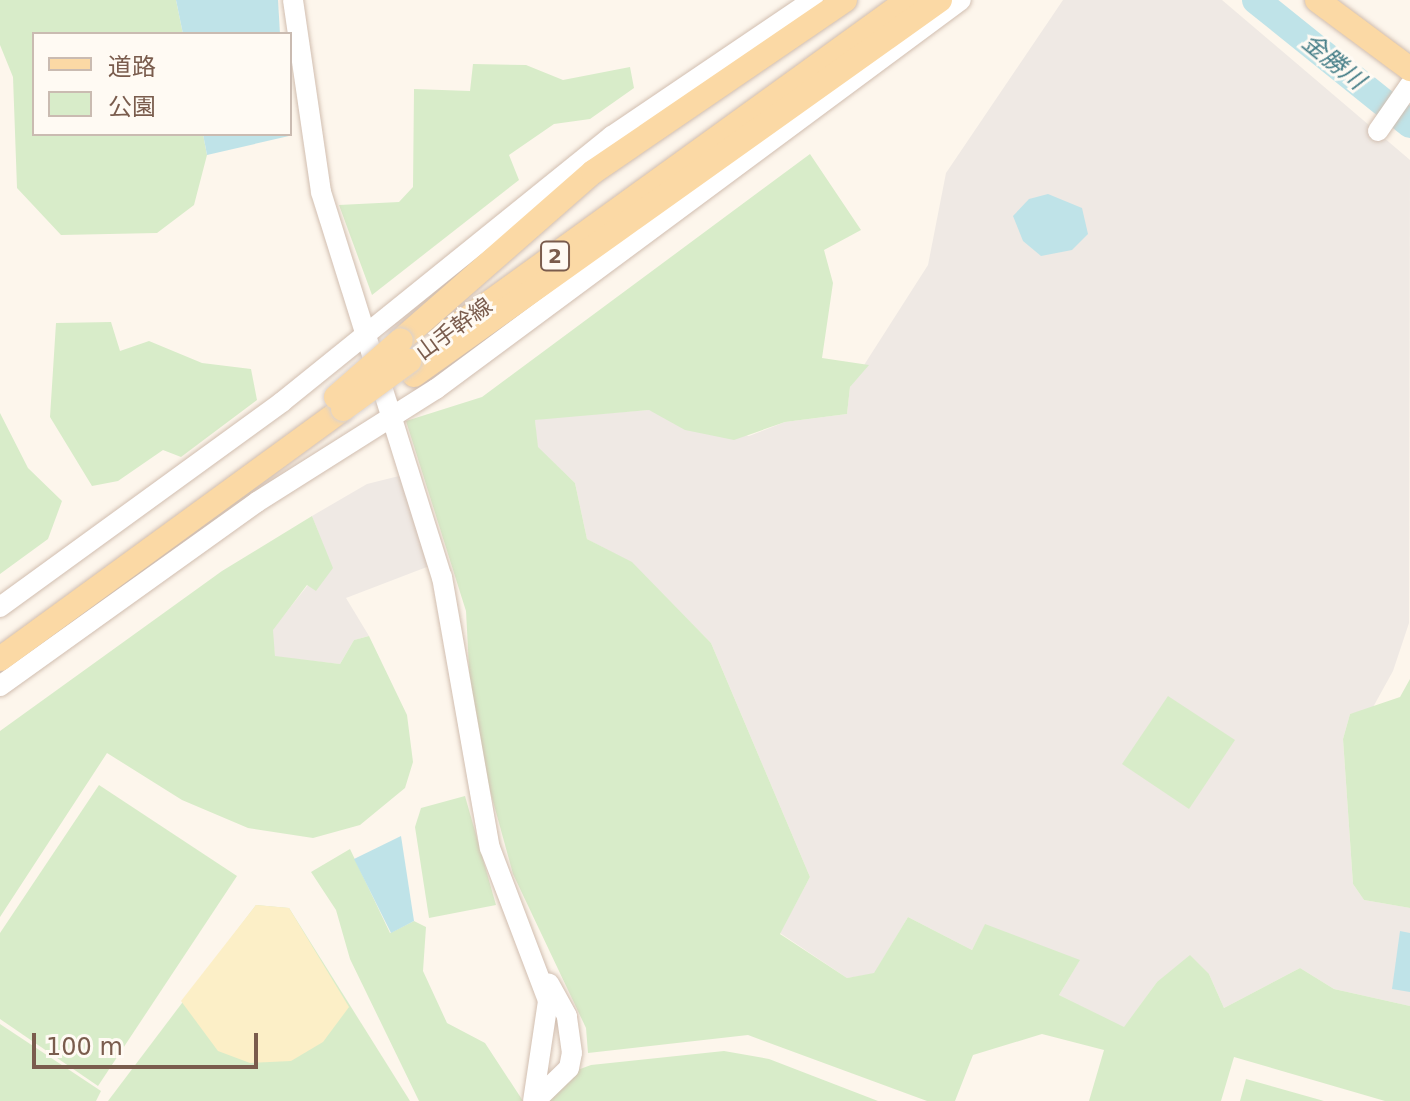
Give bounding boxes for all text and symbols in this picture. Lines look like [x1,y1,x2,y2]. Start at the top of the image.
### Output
water label: 金勝川 [1296,28,1370,96]
legend [32,32,292,136]
text: 道路 [108,53,156,81]
text: 公園 [108,93,156,121]
road number: 2 [539,240,571,272]
street label: 山手幹線 [411,292,497,366]
scale bar [36,1017,262,1067]
text: 100 m [46,1033,123,1061]

